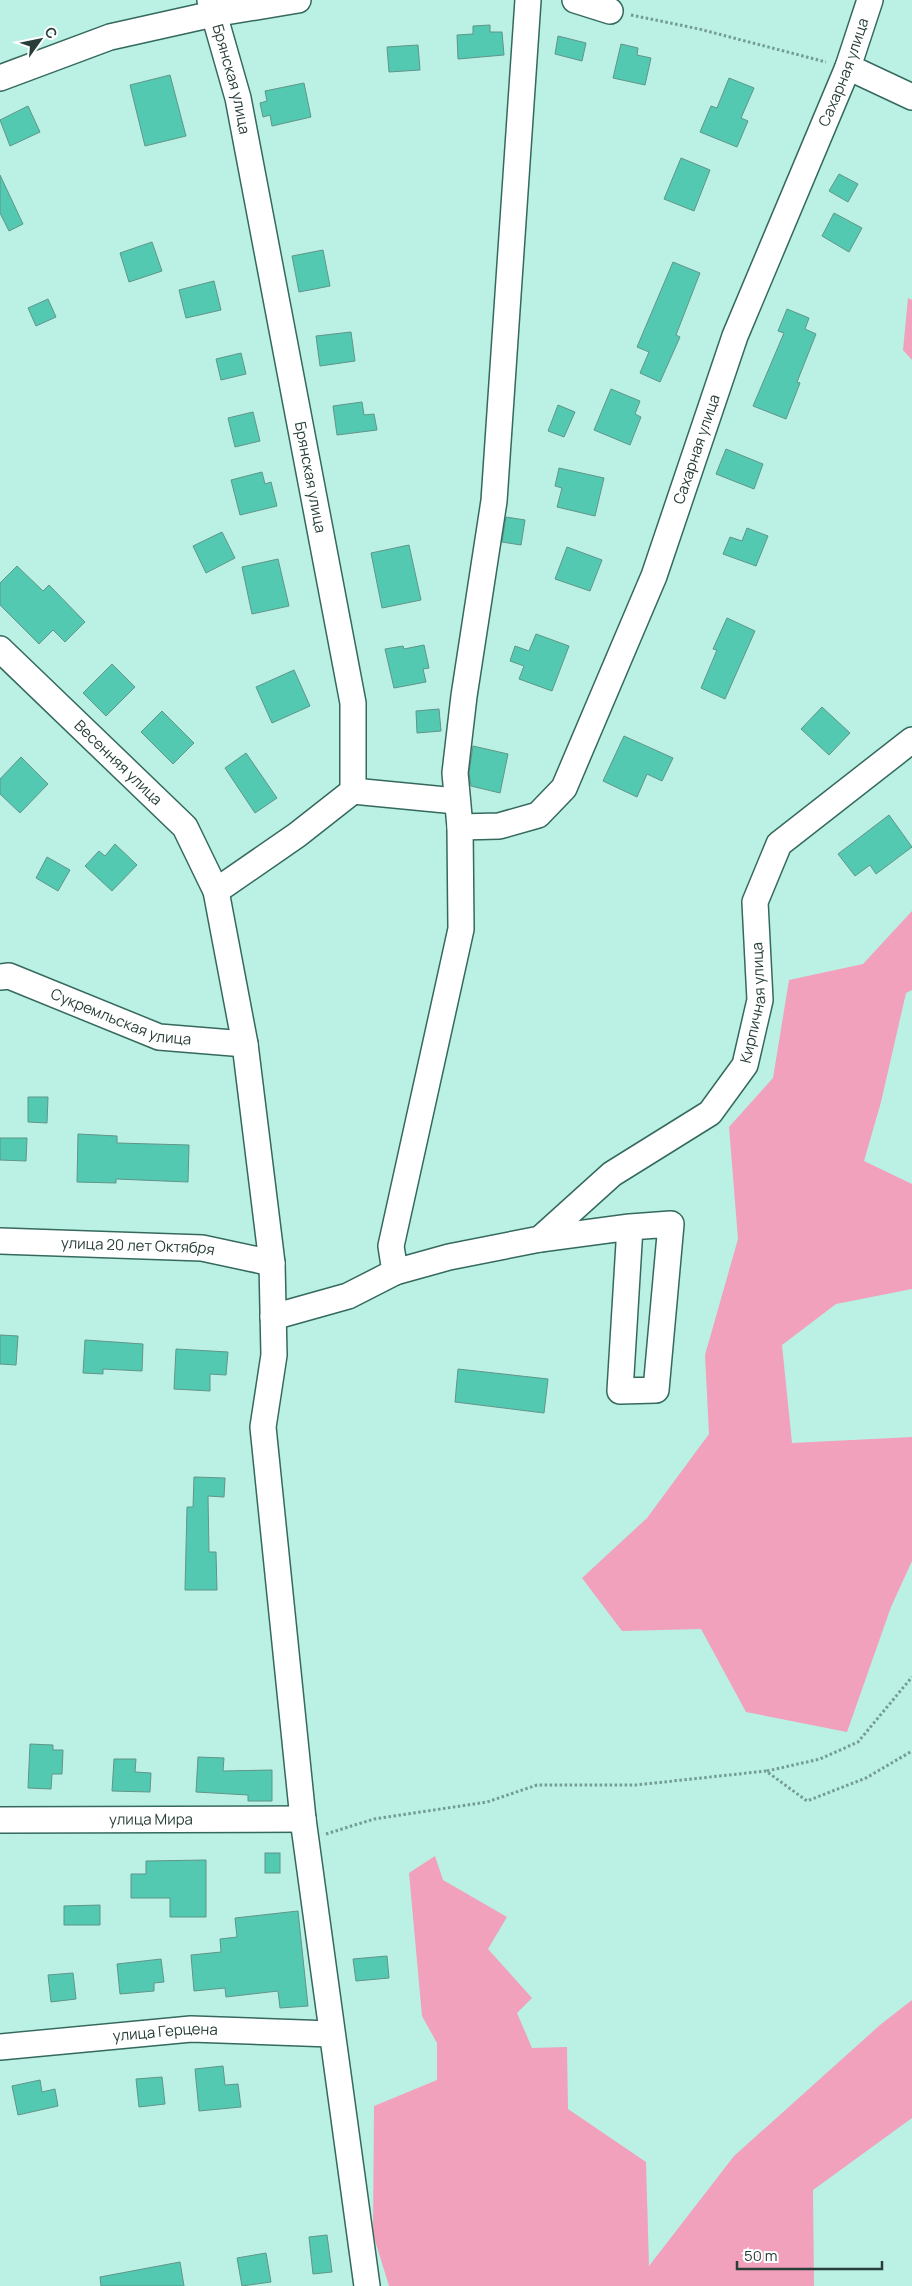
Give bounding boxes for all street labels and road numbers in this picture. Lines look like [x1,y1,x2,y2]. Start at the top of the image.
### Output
street label: Сахарная улица [813,15,873,130]
street label: Брянская улица [207,22,256,136]
street label: Сахарная улица [668,391,725,507]
street label: Брянская улица [290,420,331,535]
street label: Весенняя улица [70,715,167,810]
street label: Кирпичная улица [735,942,770,1065]
street label: Сукремльская улица [48,983,192,1050]
street label: улица 20 лет Октября [61,1232,217,1260]
street label: улица Мира [109,1808,193,1830]
street label: улица Герцена [112,2018,218,2046]

